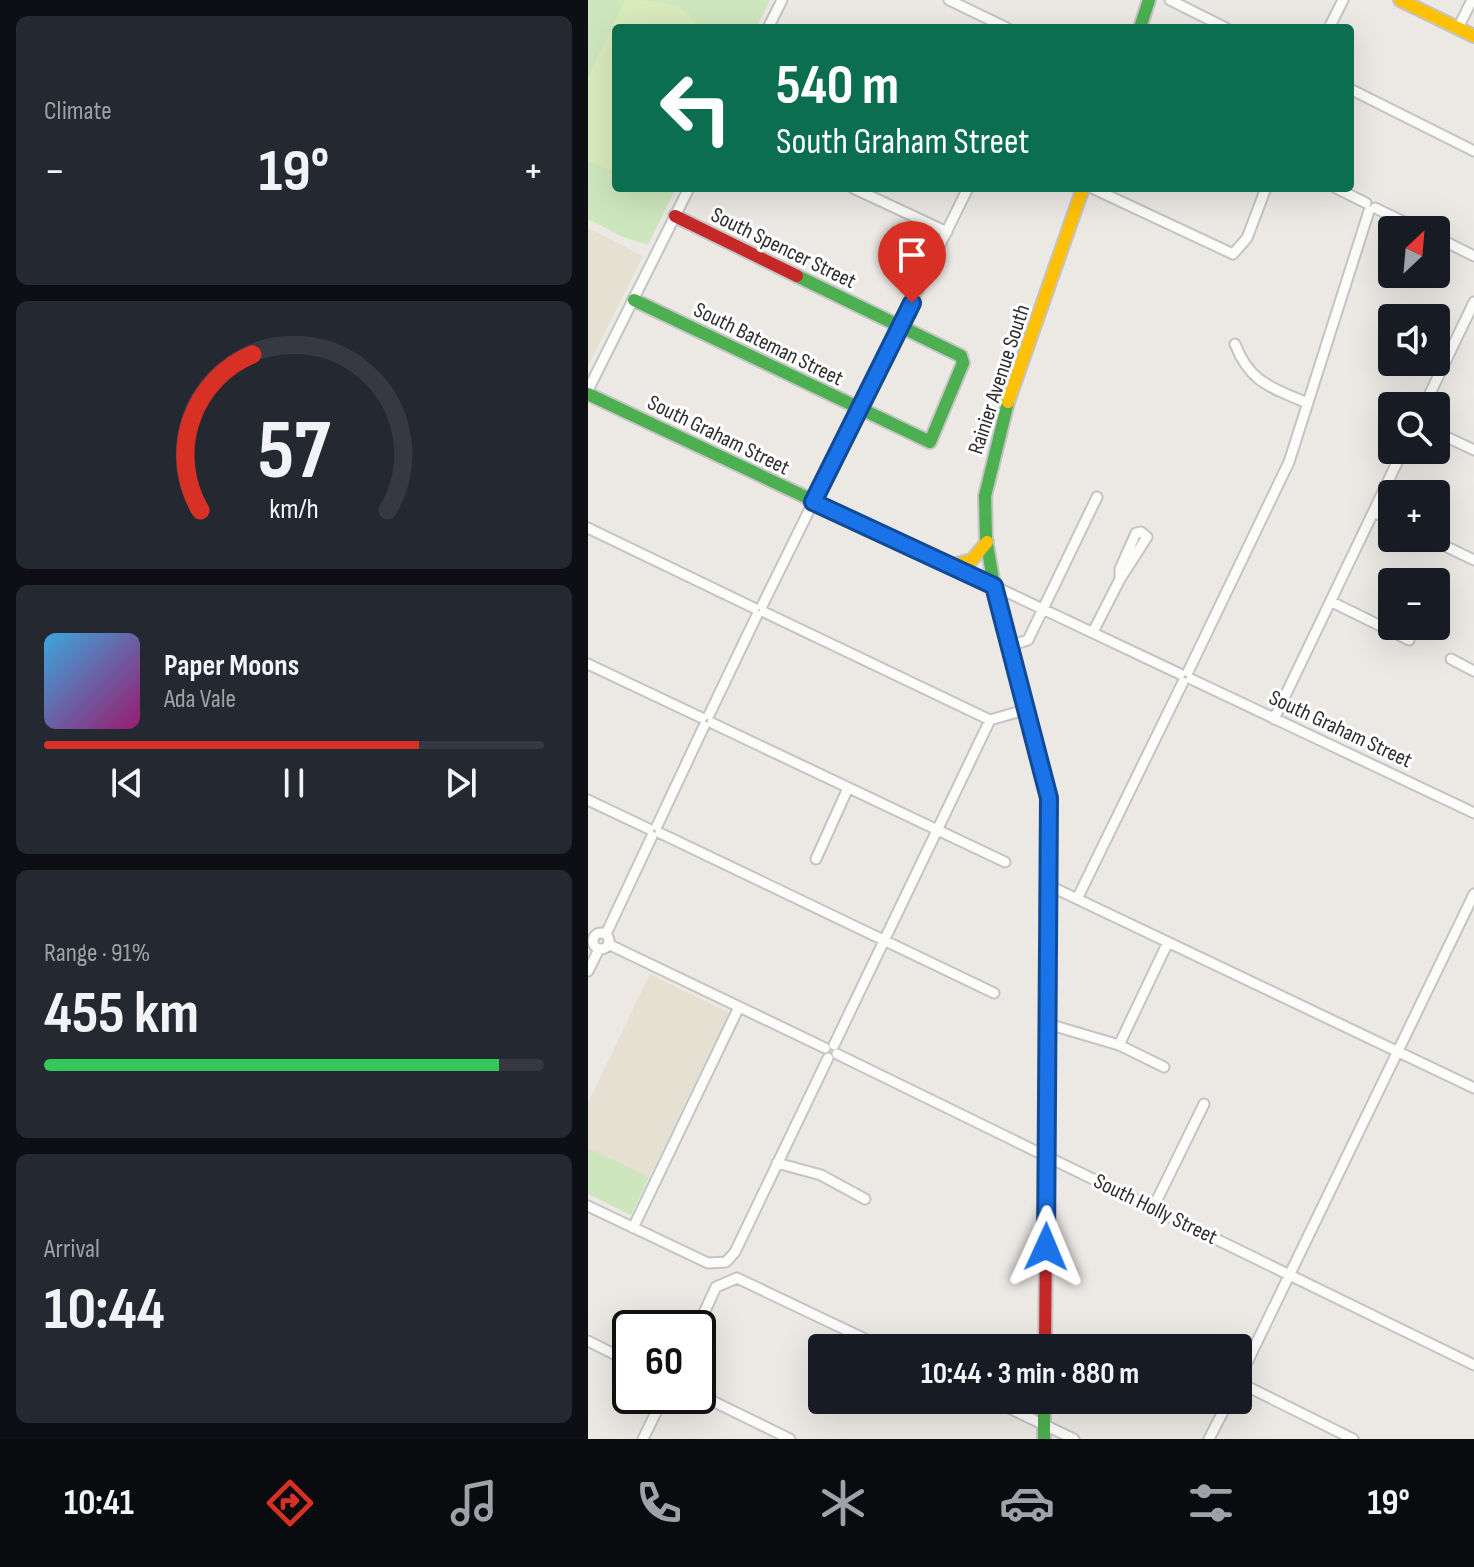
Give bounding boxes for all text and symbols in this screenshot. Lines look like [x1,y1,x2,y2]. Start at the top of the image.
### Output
text: 540 m [776,53,899,120]
icon: left [644,56,748,160]
text: Climate [44,96,112,127]
text: South Graham Street [776,121,1029,164]
text: 19° [259,136,329,208]
text: − [44,145,66,198]
text: + [522,145,544,198]
street label: South Spencer Street [706,202,860,295]
north arrow [1378,216,1450,288]
map controls [1378,216,1450,640]
pin [878,221,946,303]
icon: arrive [890,233,934,277]
street label: South Bateman Street [689,296,848,392]
street label: Rainier Avenue South [963,301,1036,458]
button: sound [1378,304,1450,376]
street label: South Graham Street [643,389,794,482]
button: search [1378,392,1450,464]
text: 57 [258,401,331,501]
button: + [1378,480,1450,552]
text: km/h [269,492,319,527]
button: − [1378,568,1450,640]
text: Paper Moons [164,648,299,684]
text: Ada Vale [164,684,236,715]
street label: South Graham Street [1265,684,1416,774]
icon: previous [105,761,149,805]
icon: pause [272,761,316,805]
icon: next [439,761,483,805]
text: Range · 91% [44,938,150,969]
text: 455 km [44,978,199,1050]
street label: South Holly Street [1089,1168,1222,1251]
position arrow [1004,1205,1088,1289]
text: Arrival [44,1234,100,1265]
text: 10:44 [44,1274,165,1346]
speed limit sign: 60 [612,1310,716,1414]
text: 10:44 · 3 min · 880 m [921,1356,1139,1392]
icon: directions [262,1475,318,1531]
icon: music [446,1475,502,1531]
icon: phone [631,1475,687,1531]
icon: climate [815,1475,871,1531]
icon: car [999,1475,1055,1531]
icon: filters [1183,1475,1239,1531]
text: 10:41 [64,1482,134,1525]
text: 19° [1367,1482,1410,1525]

